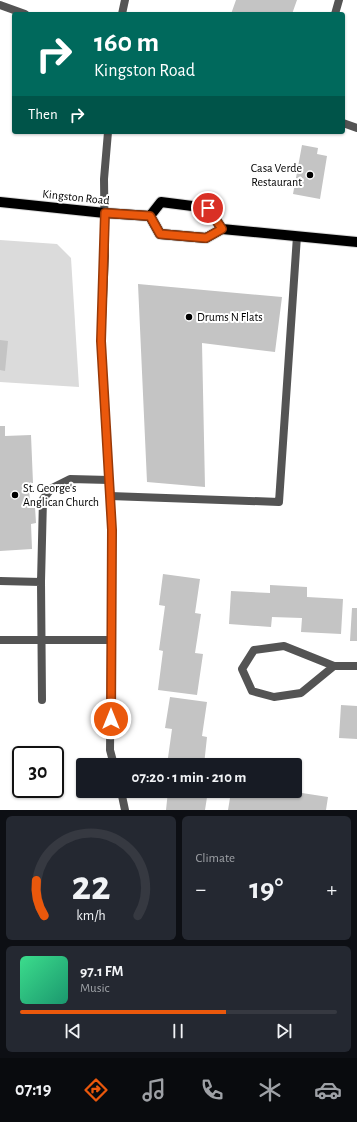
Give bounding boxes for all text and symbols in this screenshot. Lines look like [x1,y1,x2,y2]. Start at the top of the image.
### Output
icon: right [28,28,80,80]
text: 160 m [94,29,159,57]
text: Kingston Road [94,62,195,80]
icon: right [66,104,88,126]
text: Then [28,107,58,122]
place label: Casa Verde Restaurant [251,162,302,188]
marker: Casa Verde Restaurant [305,170,315,180]
street label: Kingston Road [42,188,110,206]
pin [191,191,225,225]
icon: arrive [197,197,219,219]
place label: Drums N Flats [197,311,263,323]
marker: Drums N Flats [184,312,194,322]
place label: St. George's Anglican Church [23,482,99,508]
marker: St. George's Anglican Church [10,490,20,500]
position arrow [90,698,132,740]
speed limit sign: 30 [12,746,64,798]
text: 07:20 · 1 min · 210 m [132,770,246,785]
text: Climate [196,852,235,865]
text: 22 [71,866,110,907]
text: 19° [249,874,283,904]
text: − [196,878,206,900]
text: + [326,878,337,900]
text: km/h [76,909,105,923]
text: 97.1 FM [80,964,123,979]
text: Music [80,982,110,995]
icon: previous [62,1020,84,1042]
icon: pause [167,1020,189,1042]
icon: next [273,1020,295,1042]
icon: directions [82,1076,110,1104]
icon: music [140,1076,168,1104]
icon: phone [198,1076,226,1104]
icon: climate [256,1076,284,1104]
icon: car [314,1076,342,1104]
text: 07:19 [15,1081,51,1099]

